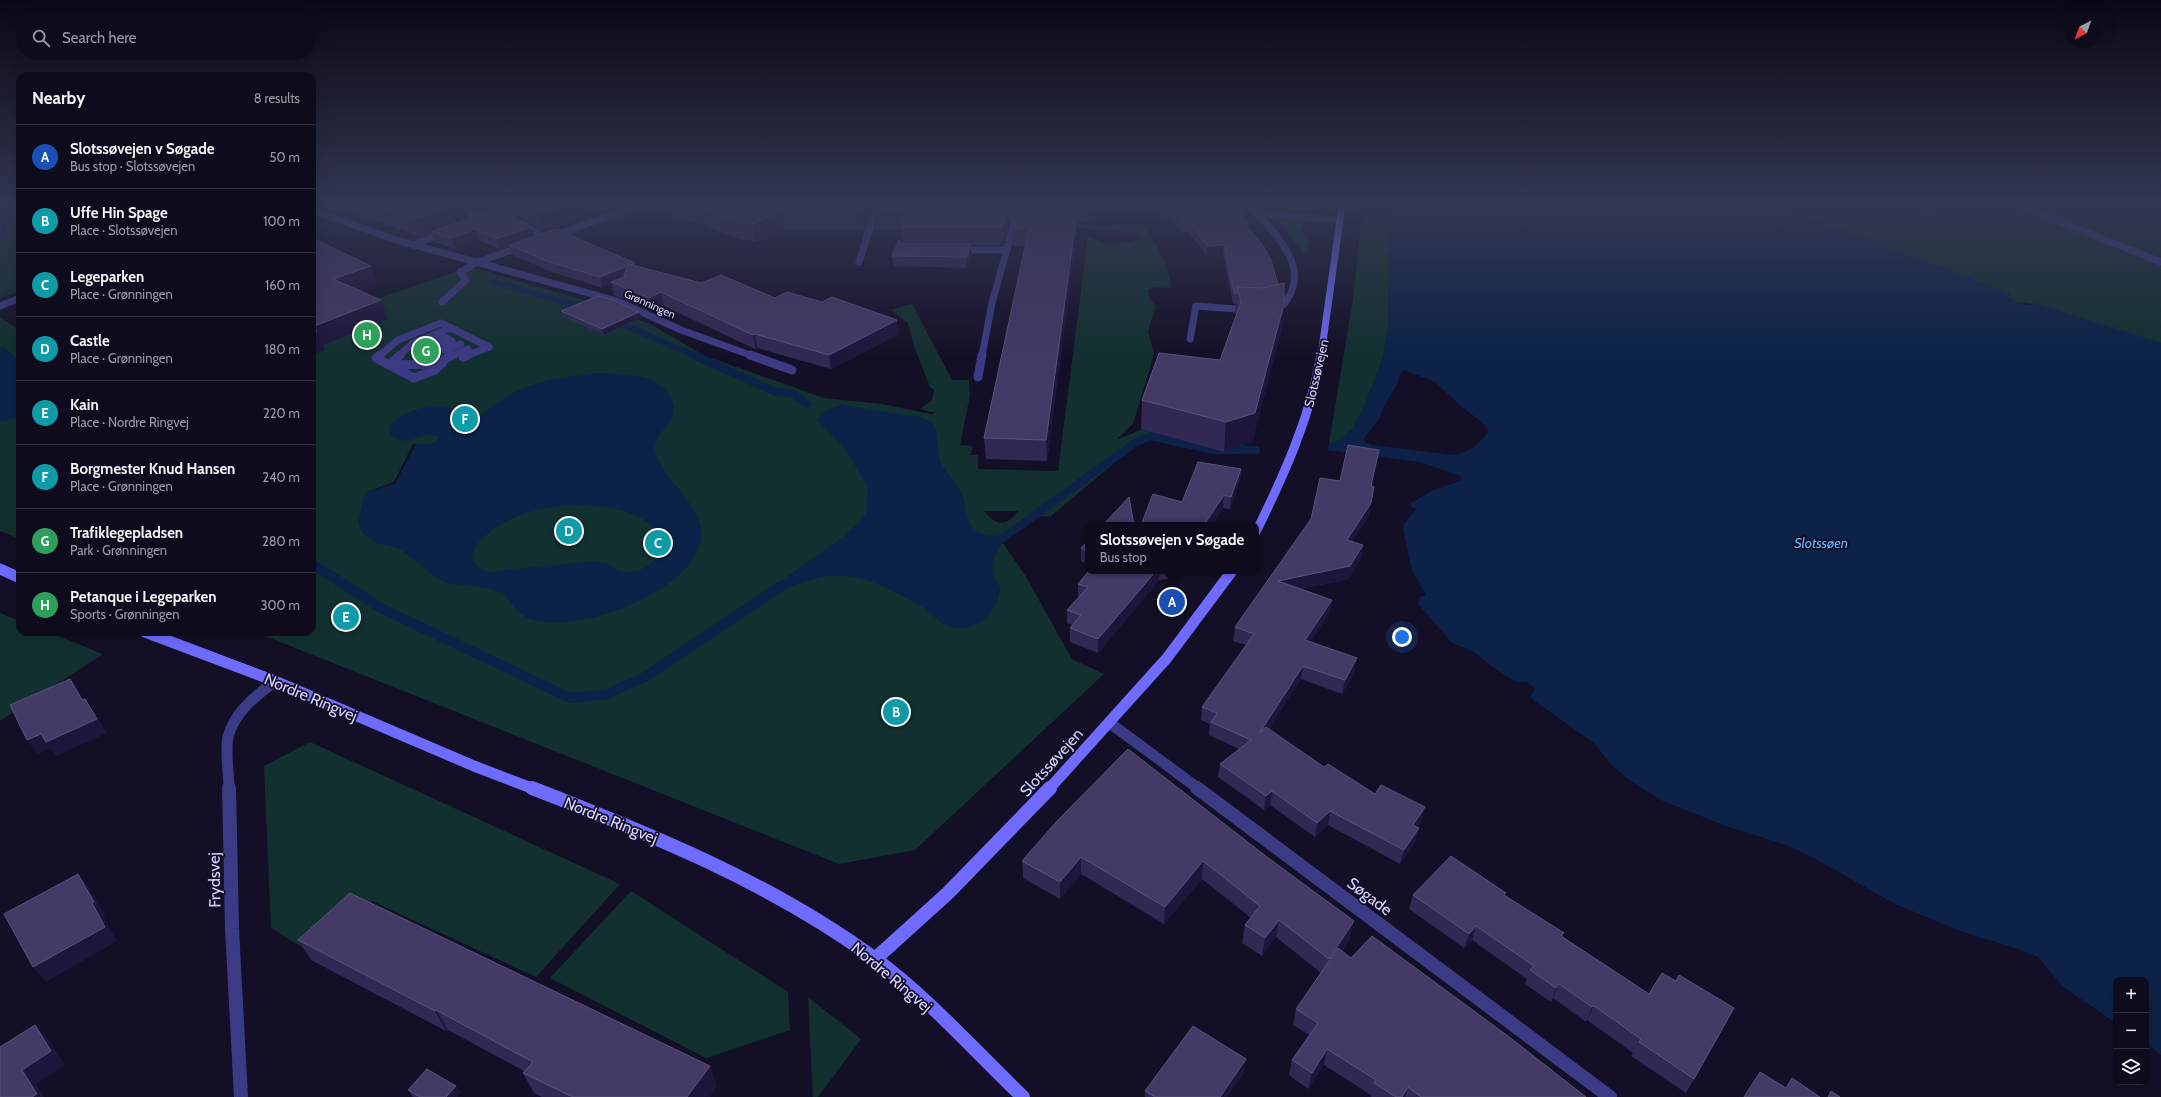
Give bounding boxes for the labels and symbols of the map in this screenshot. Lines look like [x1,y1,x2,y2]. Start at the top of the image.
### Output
north arrow [2065,12,2101,48]
street label: Grønningen [622,286,678,322]
pin: H [354,320,380,350]
pin: G [413,336,439,366]
street label: Slotssøvejen [1300,337,1333,409]
pin: F [452,404,478,434]
pin: D [556,516,582,546]
pin: C [645,528,671,558]
water label: Slotssøen [1794,534,1848,552]
pin: A [1159,587,1185,617]
pin: E [333,602,359,632]
your location [1392,627,1412,647]
street label: Nordre Ringvej [261,669,360,726]
pin: B [883,697,909,727]
street label: Slotssøvejen [1016,724,1087,800]
street label: Nordre Ringvej [561,793,660,848]
street label: Frydsvej [205,852,224,908]
street label: Søgade [1344,874,1396,919]
street label: Nordre Ringvej [848,938,936,1017]

